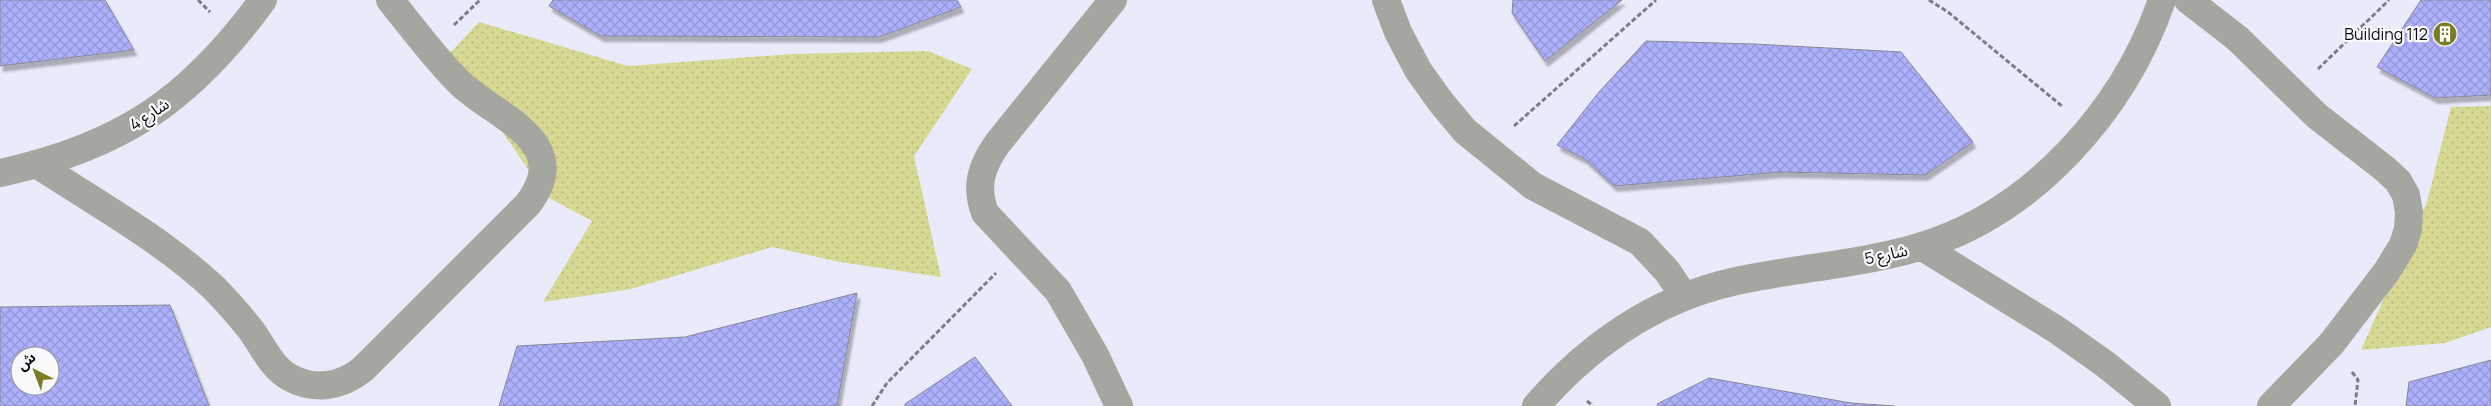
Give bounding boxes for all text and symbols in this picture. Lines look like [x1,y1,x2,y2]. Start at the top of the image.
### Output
building icon: Building 112 [2432,21,2458,47]
place label: Building 112 [2344,23,2428,45]
street label: شارع 4 [125,93,174,137]
street label: شارع 5 [1862,239,1910,271]
north arrow [10,346,60,396]
text: ش [12,347,39,374]

